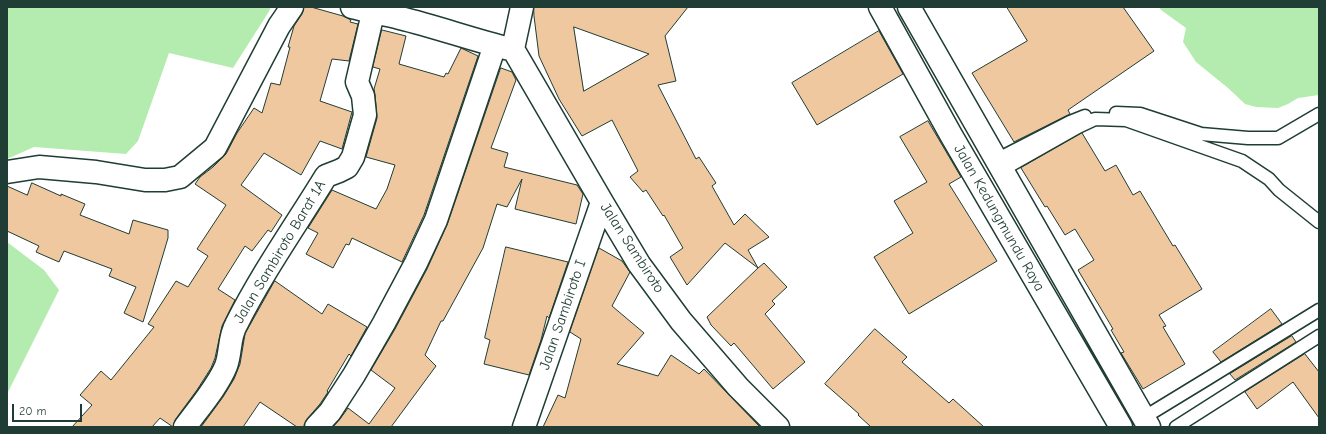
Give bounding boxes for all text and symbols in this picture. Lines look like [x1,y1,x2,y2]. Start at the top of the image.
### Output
street label: Jalan Kedungmundu Raya [950,141,1048,295]
street label: Jalan Sambiroto Barat 1A [230,177,330,327]
street label: Jalan Sambiroto [596,199,668,297]
street label: Jalan Sambiroto I [536,258,590,372]
scale bar [14,396,84,422]
text: 20 m [19,404,47,418]

